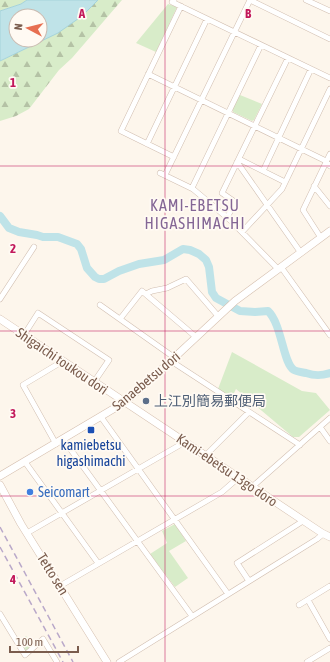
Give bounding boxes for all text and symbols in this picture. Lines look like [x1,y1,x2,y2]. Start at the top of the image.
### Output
text: A [78,6,86,21]
text: B [245,6,252,21]
north arrow [8,8,48,48]
text: N [12,23,24,31]
text: 1 [10,75,16,90]
district label: KAMI-EBETSU HIGASHIMACHI [145,196,245,232]
text: 2 [10,241,16,256]
street label: Shigaichi toukou dori [13,324,111,398]
street label: Sanaebetsu dori [109,348,183,414]
place label: 上江別簡易郵便局 [154,393,266,409]
marker: 上江別簡易郵便局 [141,396,151,406]
text: 3 [10,406,16,421]
marker: kamiebetsu higashimachi [86,425,96,435]
street label: Kami-ebetsu 13go doro [174,430,280,510]
place label: kamiebetsu higashimachi [57,437,126,469]
place label: Seicomart [38,484,90,500]
marker: Seicomart [25,487,35,497]
street label: Tetto sen [34,550,72,598]
text: 4 [9,572,16,587]
scale bar [10,628,78,654]
text: 100 m [16,635,43,649]

